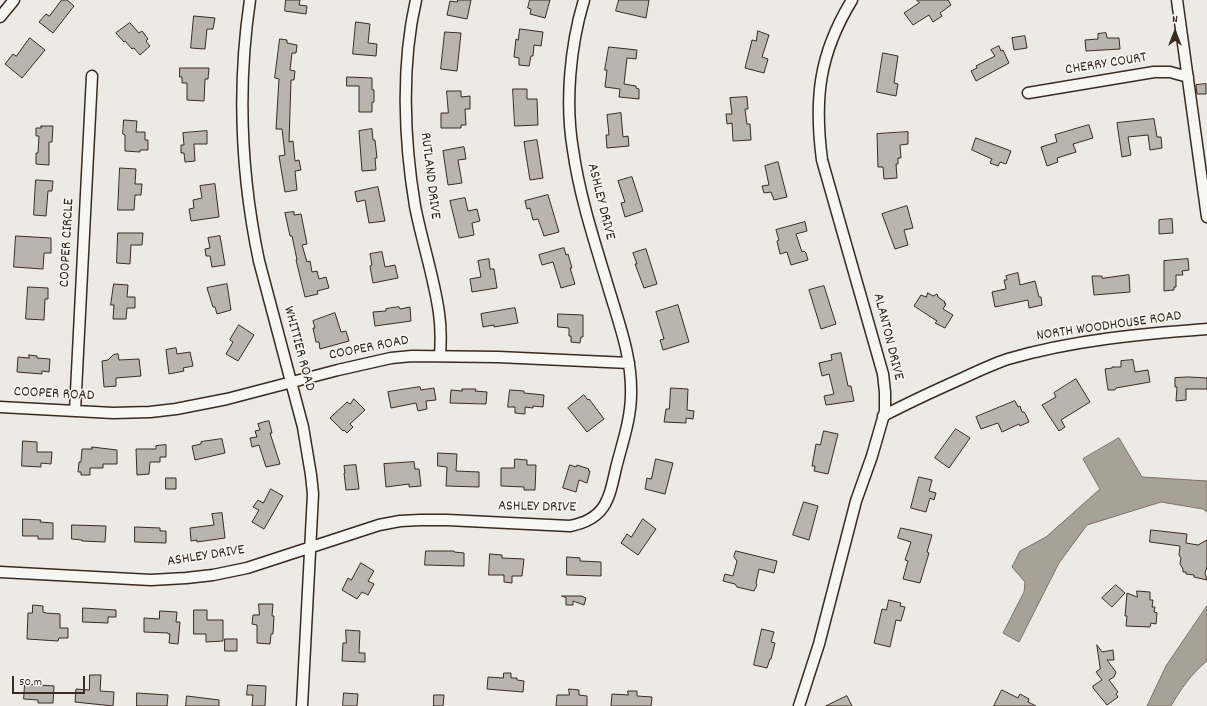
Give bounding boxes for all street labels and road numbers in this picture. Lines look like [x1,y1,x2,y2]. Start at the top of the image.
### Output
street label: CHERRY COURT [1064,50,1148,80]
street label: RUTLAND DRIVE [415,132,443,220]
street label: ASHLEY DRIVE [582,162,618,242]
street label: COOPER CIRCLE [57,198,79,288]
street label: ALANTON DRIVE [867,292,907,382]
street label: WHITTIER ROAD [278,305,318,393]
street label: NORTH WOODHOUSE ROAD [1035,308,1183,346]
street label: COOPER ROAD [328,332,410,366]
street label: COOPER ROAD [13,384,95,406]
street label: ASHLEY DRIVE [498,498,576,518]
street label: ASHLEY DRIVE [166,542,246,572]

